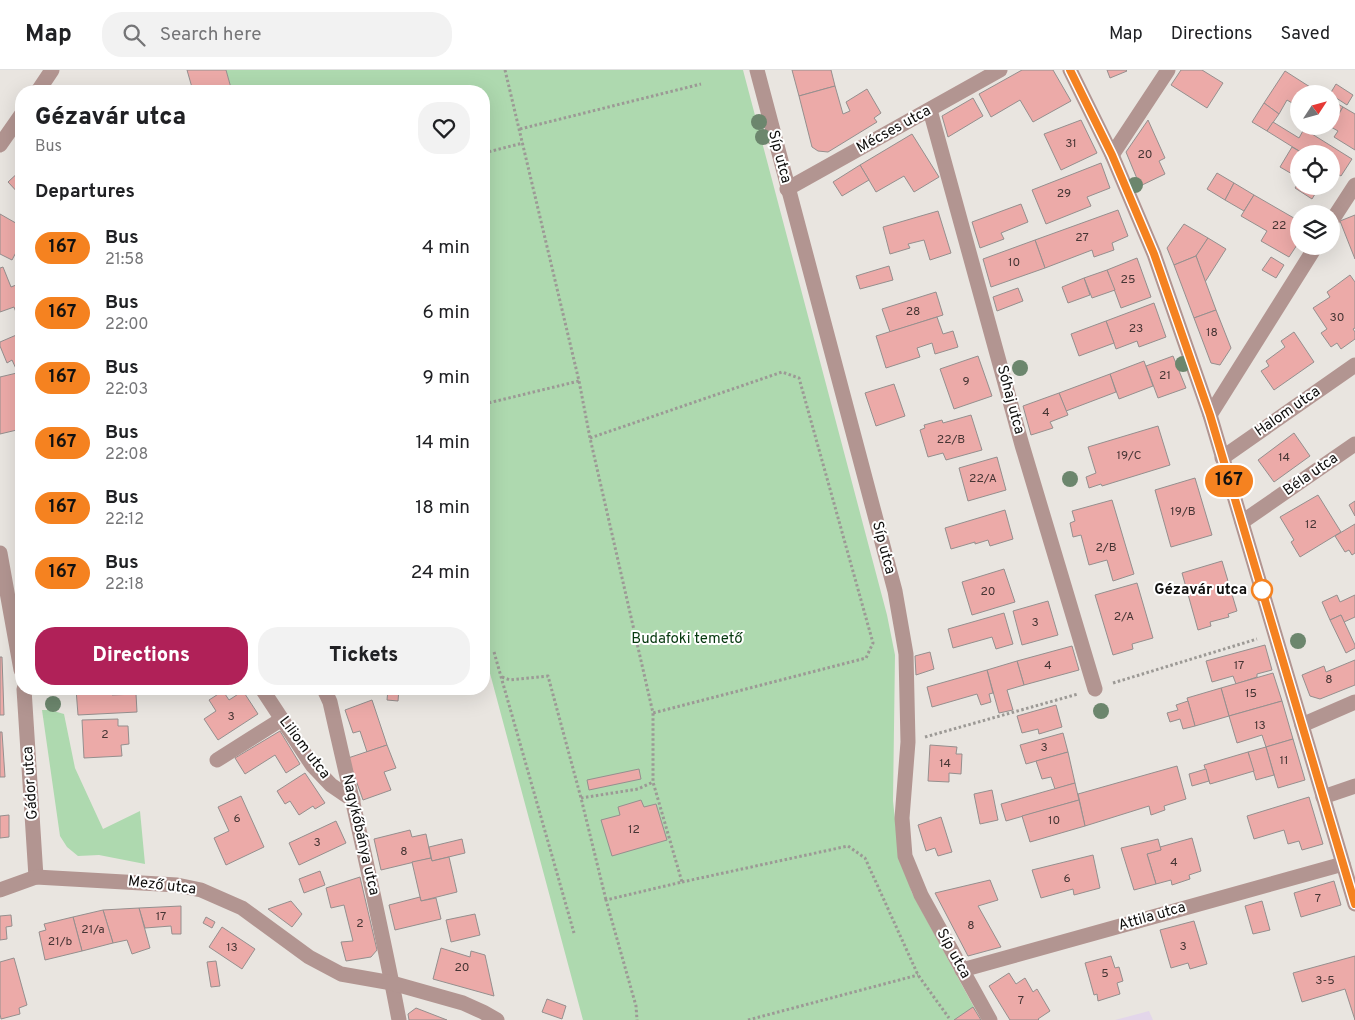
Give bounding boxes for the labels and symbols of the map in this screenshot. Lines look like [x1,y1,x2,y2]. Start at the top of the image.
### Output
north arrow [1290,85,1340,135]
street label: Mécses utca [853,102,935,158]
street label: Síp utca [763,128,795,186]
house number: 31 [1065,136,1077,152]
house number: 20 [1137,147,1153,163]
house number: 29 [1057,186,1071,202]
house number: 22 [1272,218,1286,234]
house number: 27 [1075,230,1089,246]
house number: 10 [1008,255,1020,271]
house number: 25 [1121,272,1135,288]
house number: 28 [906,304,920,320]
house number: 30 [1330,310,1344,326]
house number: 23 [1129,321,1143,337]
house number: 18 [1206,325,1218,341]
street label: Sóhaj utca [992,363,1028,437]
house number: 21 [1159,368,1171,384]
house number: 9 [962,374,970,390]
street label: Halom utca [1252,383,1324,441]
house number: 4 [1042,405,1050,421]
house number: 22/B [937,432,965,448]
house number: 19/C [1116,448,1142,464]
street label: Béla utca [1280,449,1342,501]
house number: 14 [1278,450,1290,466]
line badge: 167 [1200,465,1258,497]
house number: 22/A [969,471,997,487]
house number: 19/B [1170,504,1196,520]
house number: 12 [1305,517,1317,533]
street label: Síp utca [867,519,899,577]
house number: 2/B [1095,540,1117,556]
marker: Gézavár utca [1251,579,1273,601]
place label: Gézavár utca [1154,581,1247,600]
house number: 20 [980,584,996,600]
house number: 2/A [1114,609,1134,625]
house number: 3 [1031,615,1039,631]
park label: Budafoki temető [631,630,743,649]
house number: 4 [1044,658,1052,674]
house number: 17 [1234,658,1244,674]
house number: 8 [1325,672,1333,688]
house number: 15 [1245,686,1257,702]
house number: 3 [227,709,235,725]
street label: Liliom utca [274,713,334,783]
house number: 13 [1254,718,1266,734]
house number: 2 [101,727,109,743]
house number: 3 [1040,740,1048,756]
street label: Gádor utca [19,746,43,820]
house number: 11 [1280,753,1288,769]
house number: 14 [939,756,951,772]
street label: Nagykőbánya utca [337,773,383,897]
house number: 6 [233,811,241,827]
house number: 10 [1048,813,1060,829]
house number: 12 [628,822,640,838]
house number: 3 [313,835,321,851]
house number: 8 [400,844,408,860]
house number: 4 [1170,855,1178,871]
house number: 6 [1063,871,1071,887]
street label: Mező utca [127,872,197,900]
house number: 7 [1315,891,1321,907]
street label: Attila utca [1116,898,1188,936]
house number: 17 [156,909,166,925]
house number: 2 [356,916,364,932]
house number: 8 [967,918,975,934]
house number: 21/a [81,922,105,938]
street label: Síp utca [932,926,974,982]
house number: 21/b [48,934,72,950]
house number: 3 [1179,939,1187,955]
house number: 13 [226,940,238,956]
house number: 20 [454,960,470,976]
house number: 5 [1101,966,1109,982]
house number: 3-5 [1315,973,1335,989]
house number: 7 [1018,993,1024,1009]

